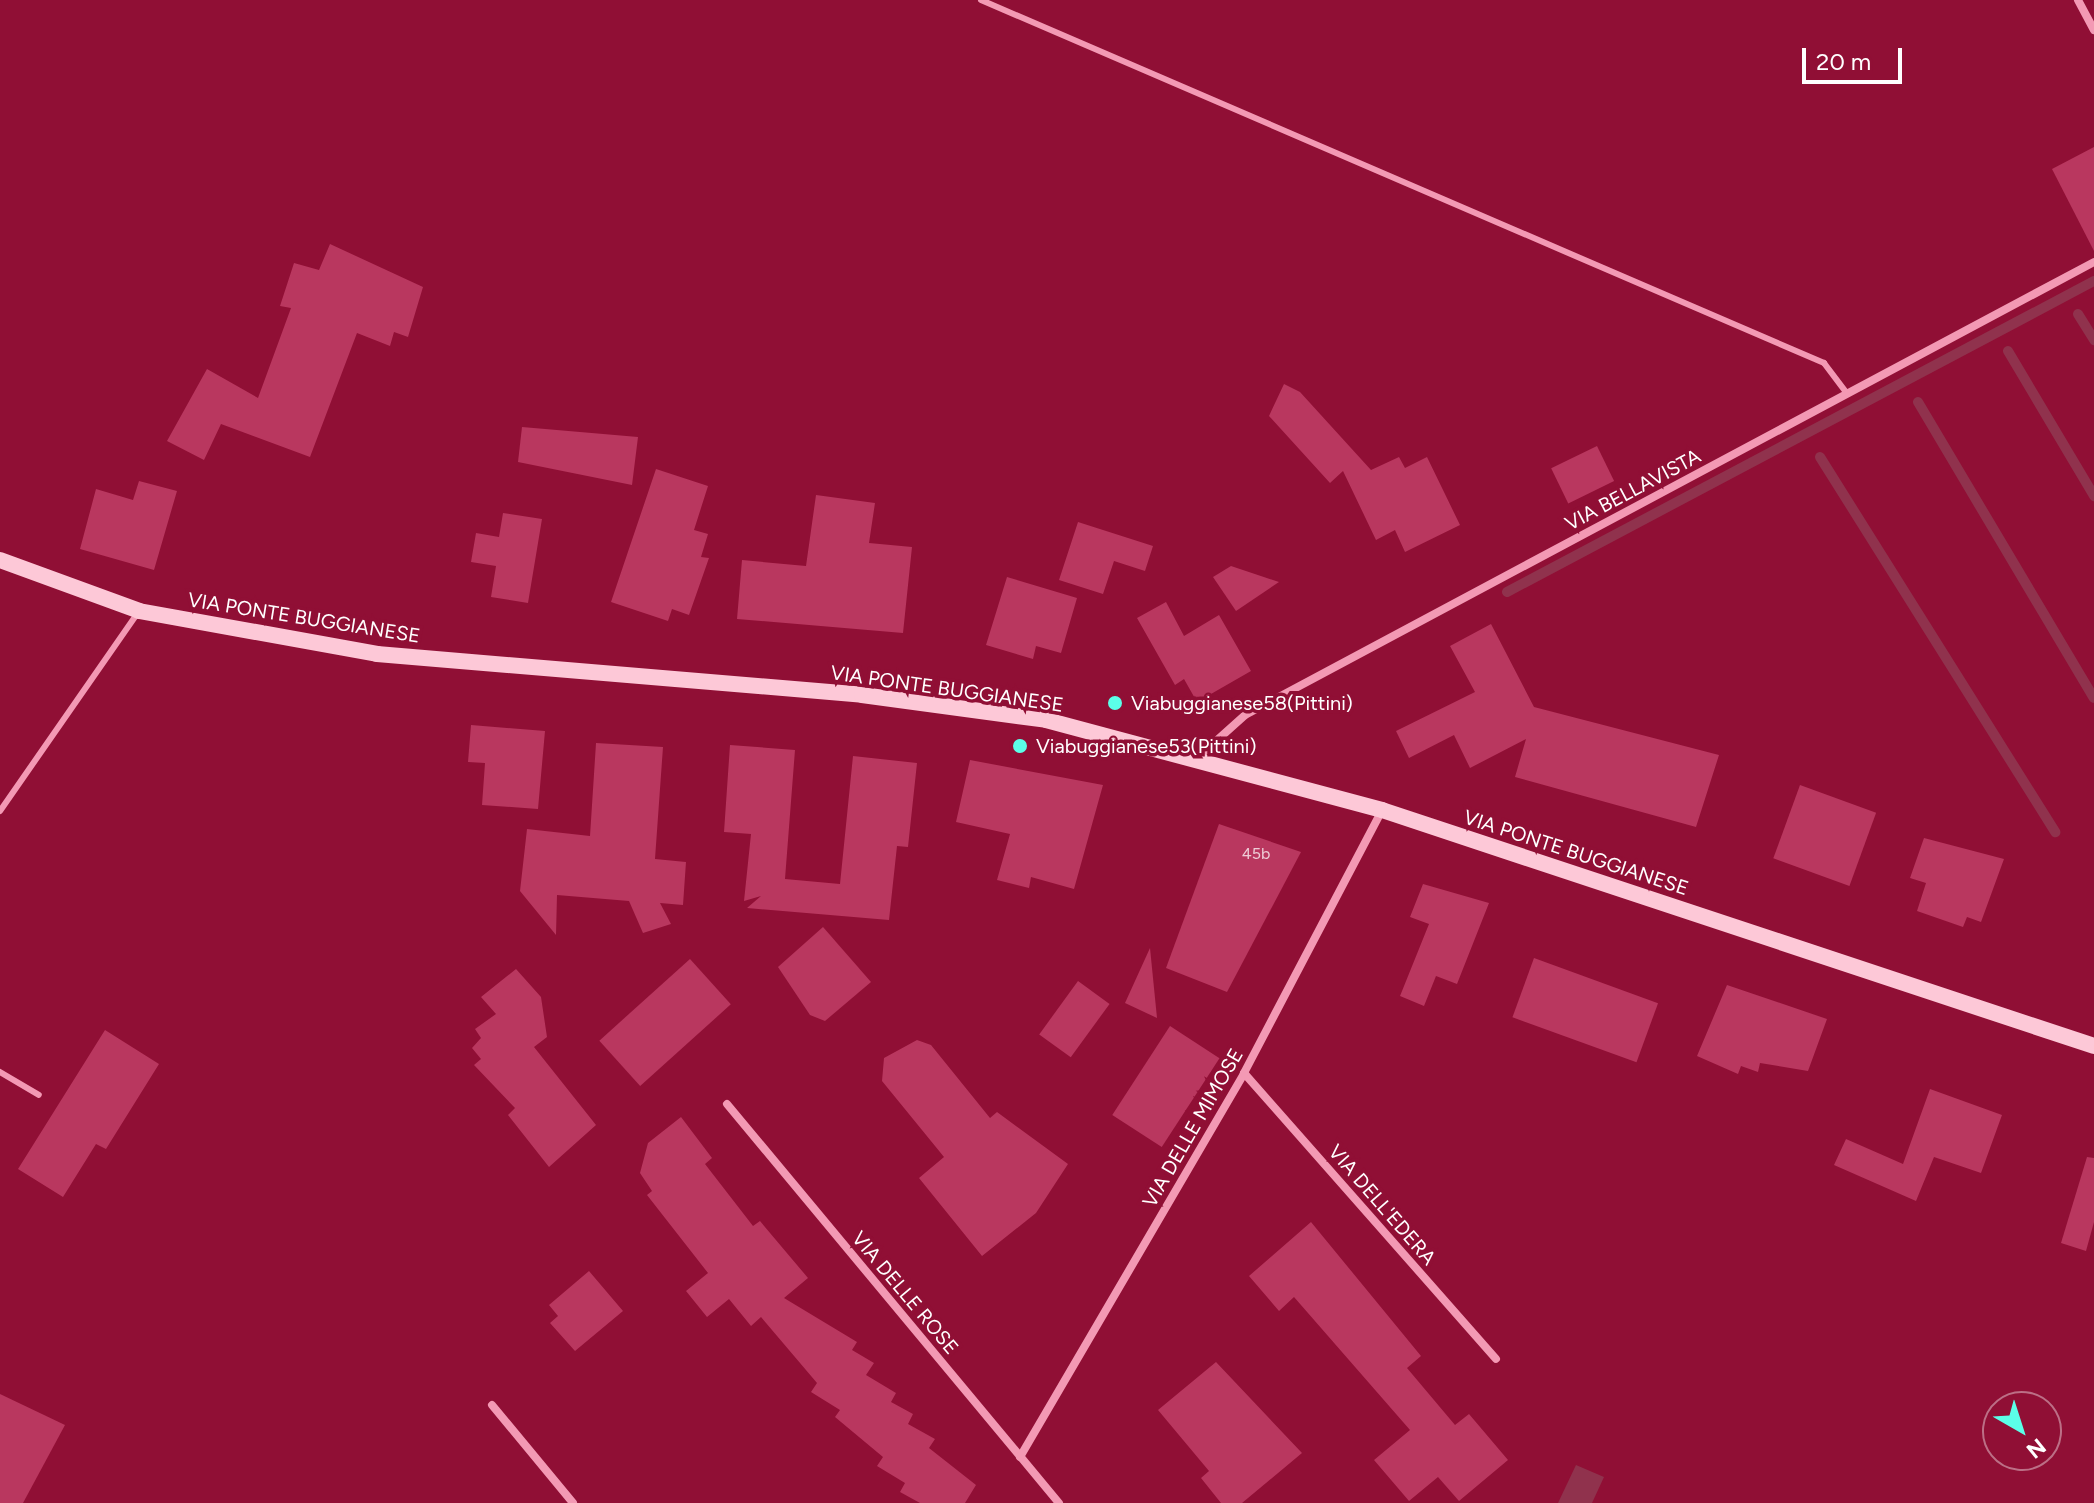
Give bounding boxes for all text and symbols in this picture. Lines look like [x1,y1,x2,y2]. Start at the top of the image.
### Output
scale bar [1806,32,1906,82]
text: 20 m [1816,47,1871,76]
street label: VIA BELLAVISTA [1561,444,1705,536]
street label: VIA PONTE BUGGIANESE [186,588,422,648]
street label: VIA PONTE BUGGIANESE [829,661,1065,717]
place label: Viabuggianese58(Pittini) [1131,691,1353,715]
marker: Viabuggianese58(Pittini) [1106,694,1124,712]
place label: Viabuggianese53(Pittini) [1036,734,1256,758]
marker: Viabuggianese53(Pittini) [1011,737,1029,755]
street label: VIA PONTE BUGGIANESE [1461,805,1691,901]
house number: 45b [1242,844,1270,864]
street label: VIA DELLE MIMOSE [1138,1044,1248,1212]
street label: VIA DELL'EDERA [1323,1140,1441,1270]
street label: VIA DELLE ROSE [847,1227,963,1359]
north arrow [1982,1391,2062,1471]
text: N [2021,1433,2051,1464]

